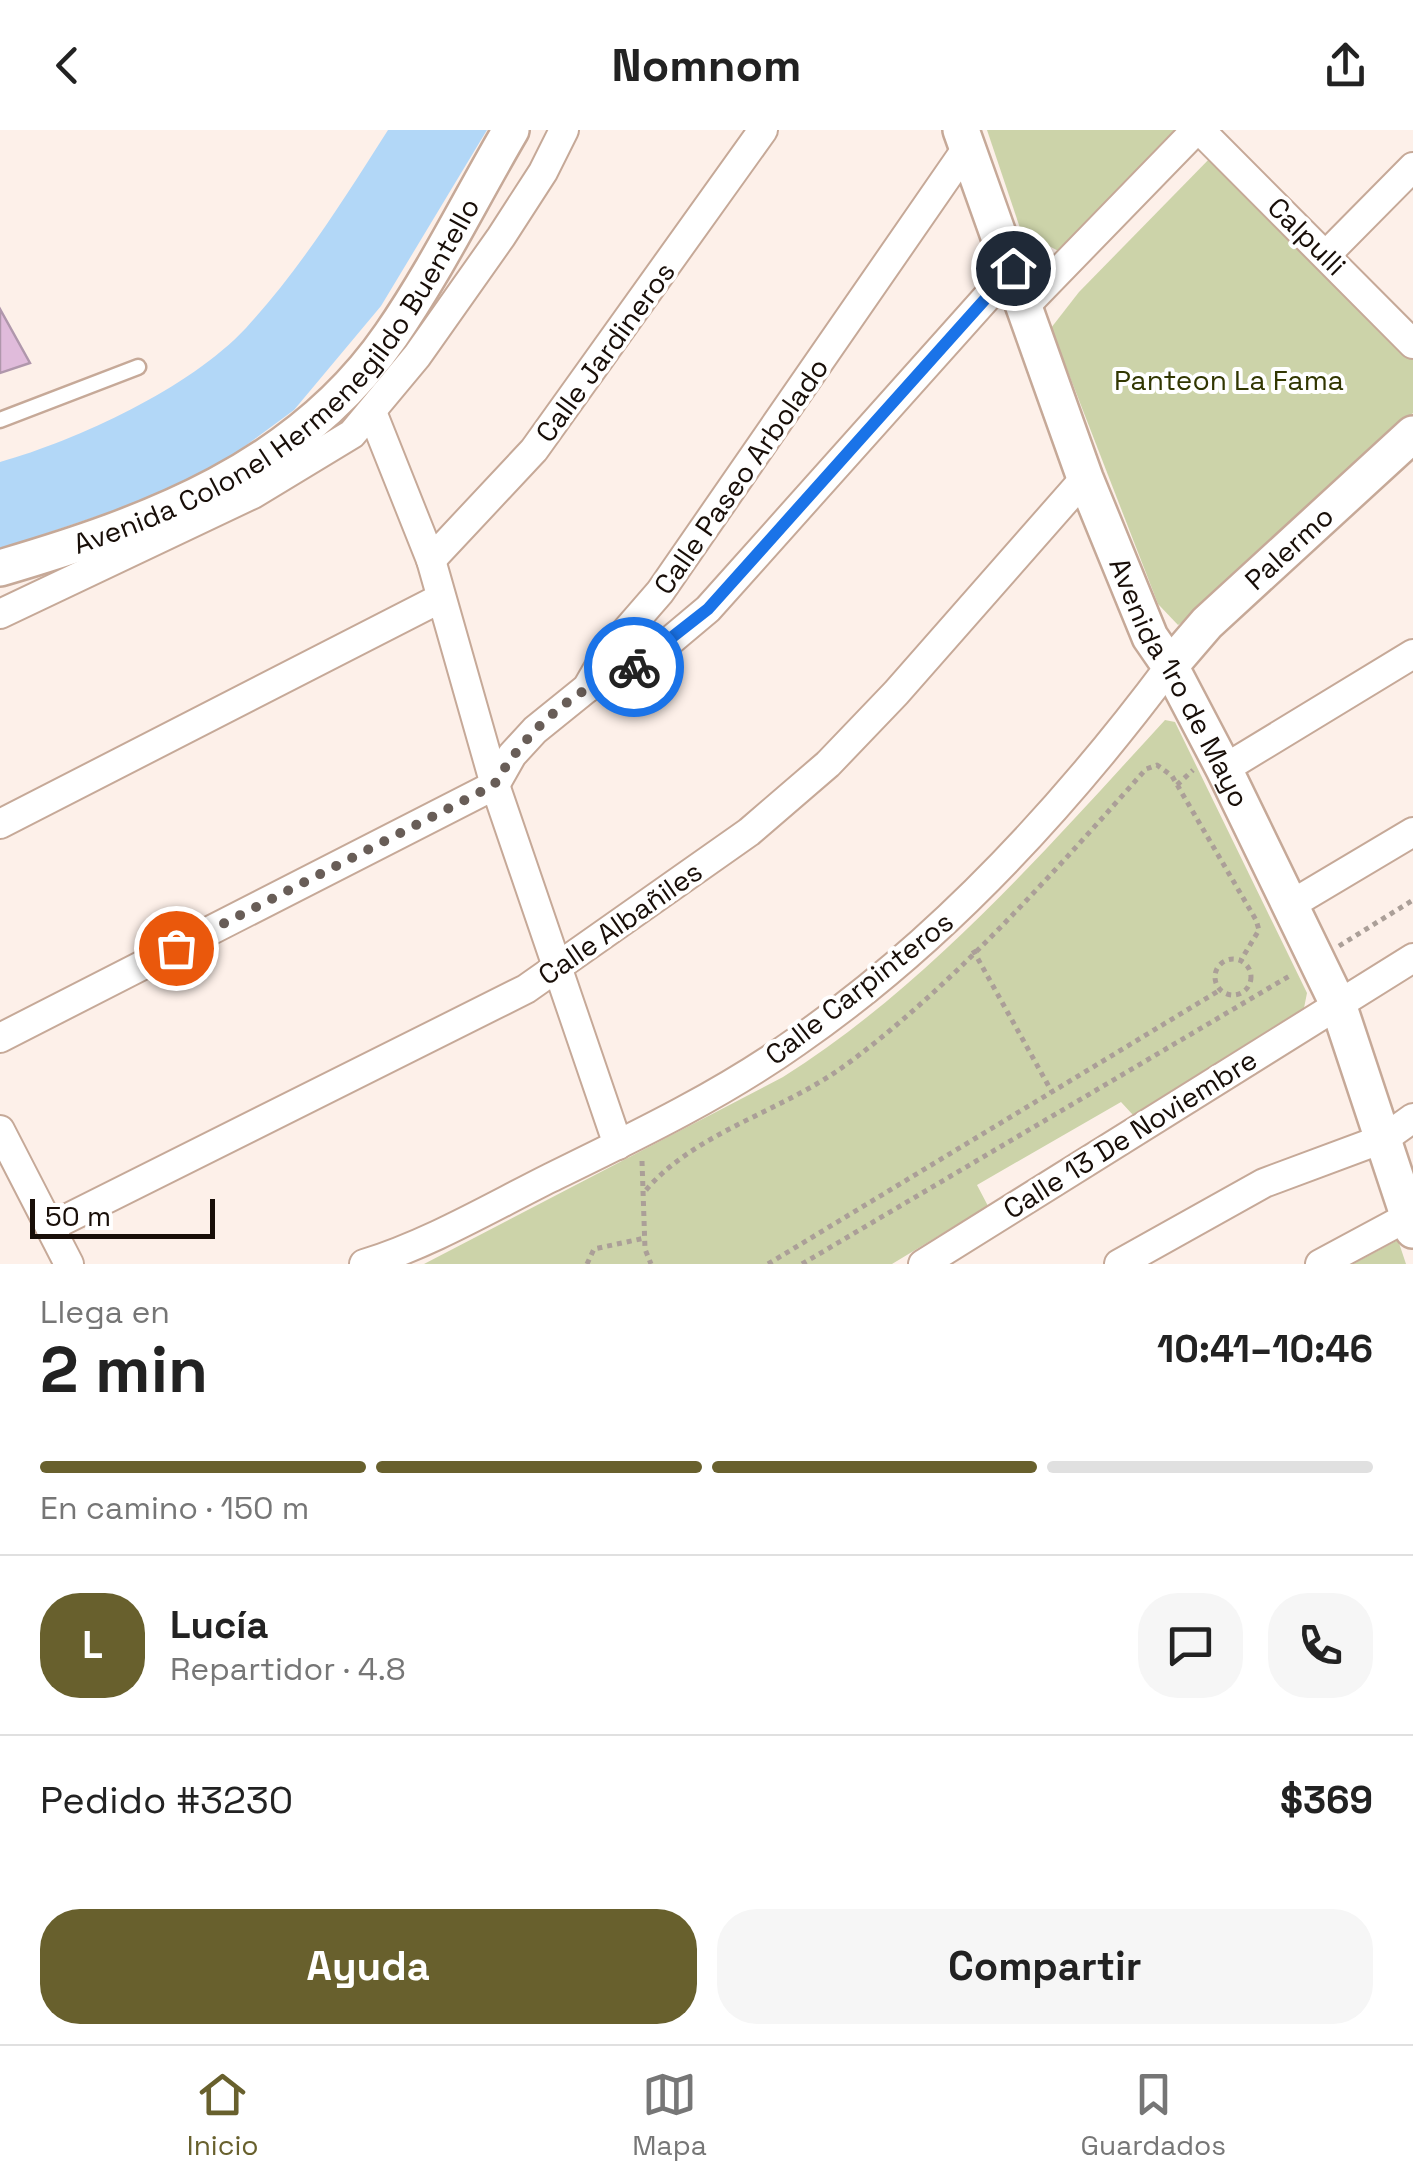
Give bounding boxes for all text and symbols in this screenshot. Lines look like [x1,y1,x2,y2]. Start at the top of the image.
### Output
text: Nomnom [612,37,801,94]
icon: back [40,38,95,93]
icon: share [1318,38,1373,93]
street label: Calpulli [1260,189,1354,283]
street label: Avenida Colonel Hermenegildo Buentello [69,191,487,562]
pin [971,226,1056,311]
icon: home [986,241,1041,296]
street label: Calle Jardineros [527,255,683,449]
street label: Calle Paseo Arbolado [646,351,836,601]
park label: Panteon La Fama [1114,362,1344,398]
street label: Palermo [1237,498,1341,598]
street label: Avenida 1ro de Mayo [1101,552,1258,813]
courier [584,617,684,717]
icon: bike [607,640,662,695]
street label: Calle Albañiles [531,853,709,993]
street label: Calle Carpinteros [758,903,960,1073]
pin [134,906,219,991]
icon: bag [149,921,204,976]
street label: Calle 13 De Noviembre [997,1041,1263,1227]
scale bar [30,1194,215,1238]
text: 50 m [45,1198,111,1234]
text: Llega en [40,1292,170,1332]
text: 10:41–10:46 [1157,1325,1373,1373]
text: 2 min [40,1328,208,1411]
text: En camino · 150 m [40,1488,309,1528]
button: chat [1138,1593,1243,1698]
button: phone [1268,1593,1373,1698]
text: Lucía [170,1601,268,1649]
text: L [82,1621,103,1669]
text: Repartidor · 4.8 [170,1649,406,1689]
text: Pedido #3230 [40,1776,293,1824]
text: $369 [1280,1776,1373,1824]
button: Ayuda [40,1909,697,2024]
button: Compartir [717,1909,1373,2024]
tab: Inicio [187,2067,259,2163]
tab: Mapa [632,2067,707,2163]
tab: Guardados [1081,2067,1226,2163]

